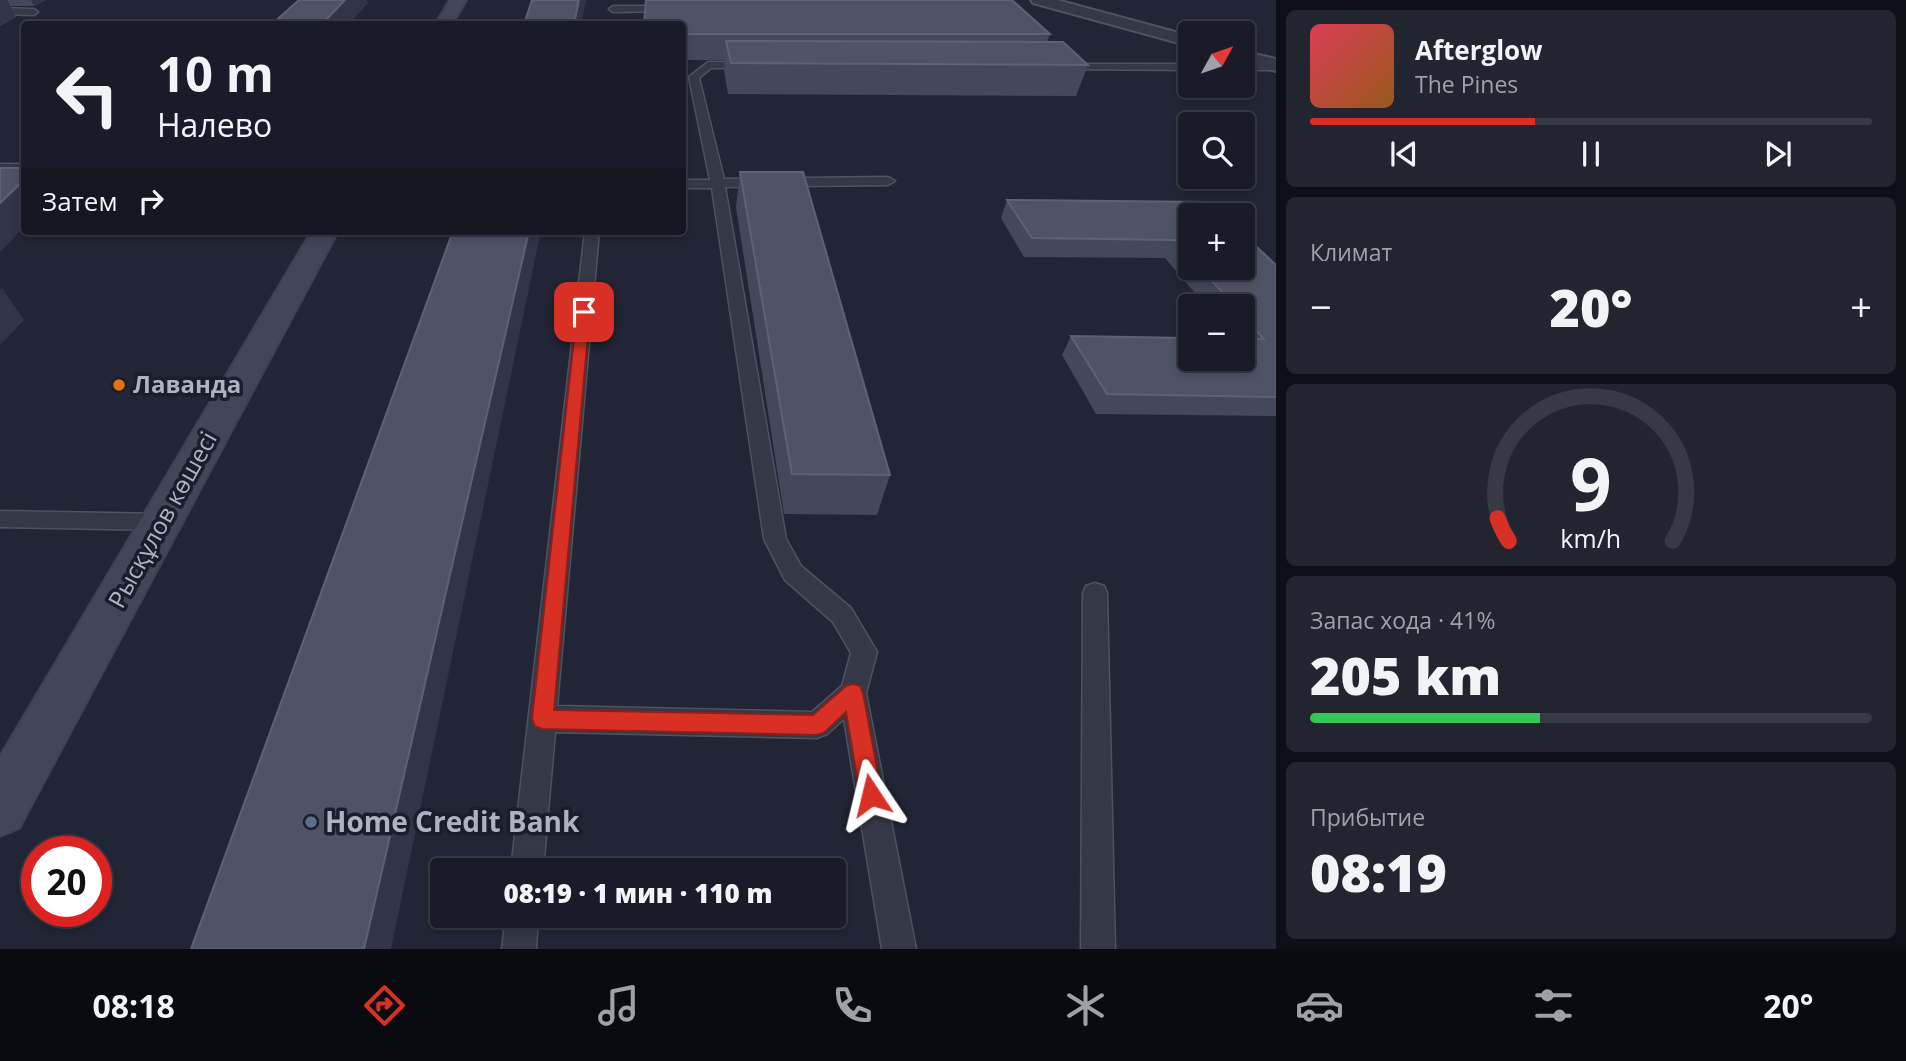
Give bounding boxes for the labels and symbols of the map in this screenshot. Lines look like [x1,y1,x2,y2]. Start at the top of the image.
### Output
north arrow [1178,21,1255,98]
pin [554,282,614,342]
place label: Лаванда [133,367,241,400]
marker: Лаванда [111,377,127,393]
street label: Рысқұлов көшесі [100,425,224,613]
position arrow [834,758,908,832]
place label: Home Credit Bank [325,802,580,840]
marker: Home Credit Bank [303,814,319,830]
speed limit sign: 20 [21,836,112,927]

